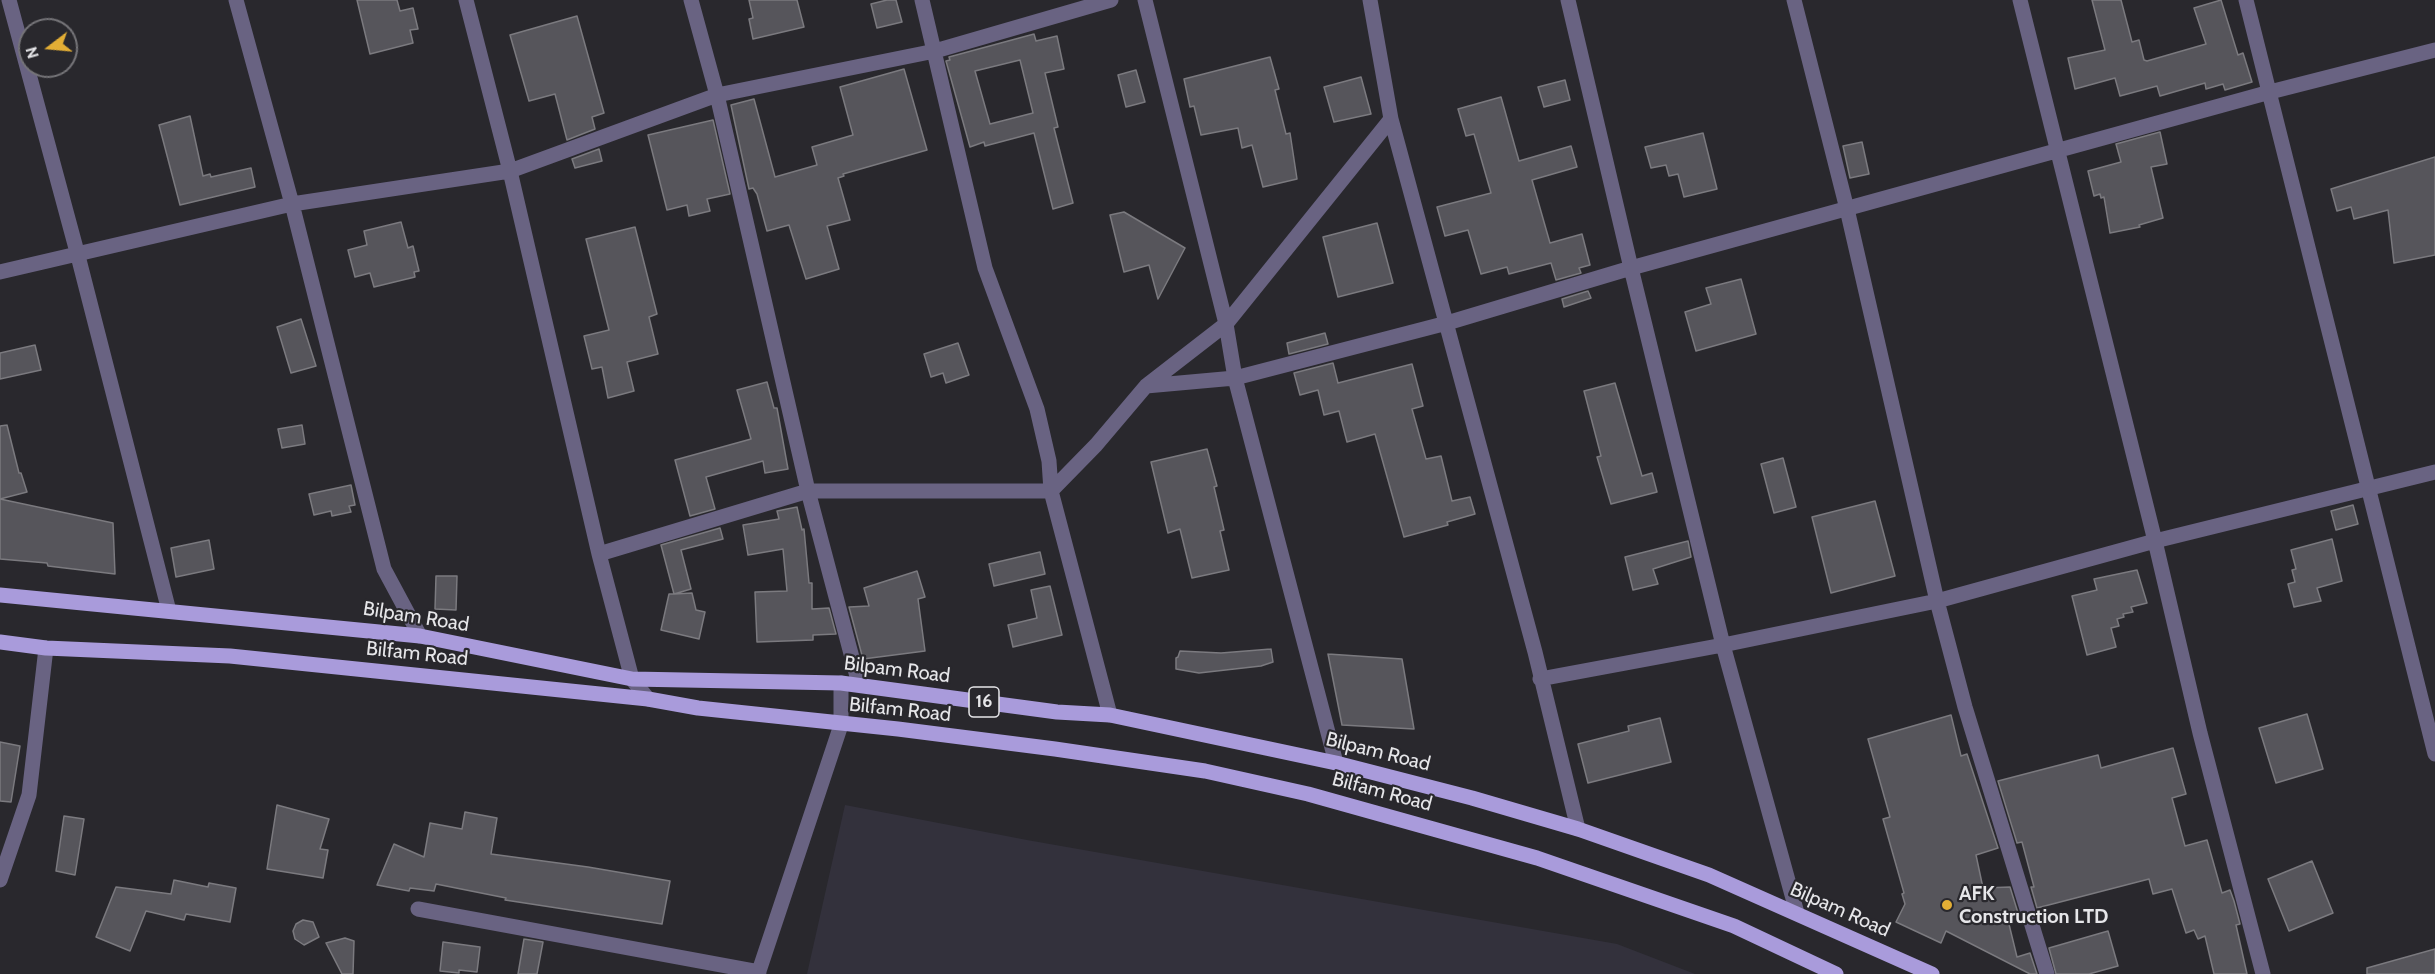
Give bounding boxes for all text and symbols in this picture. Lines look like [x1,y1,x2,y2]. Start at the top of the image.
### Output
north arrow [18,18,78,78]
text: N [21,44,43,61]
street label: Bilpam Road [361,597,471,637]
street label: Bilfam Road [365,637,469,671]
street label: Bilpam Road [842,652,952,688]
road number: 16 [969,687,999,717]
street label: Bilfam Road [848,693,952,727]
street label: Bilpam Road [1323,727,1433,777]
street label: Bilfam Road [1329,767,1435,817]
street label: Bilpam Road [1786,877,1894,943]
place label: AFK Construction LTD [1959,882,2108,929]
marker: AFK Construction LTD [1940,898,1954,912]

